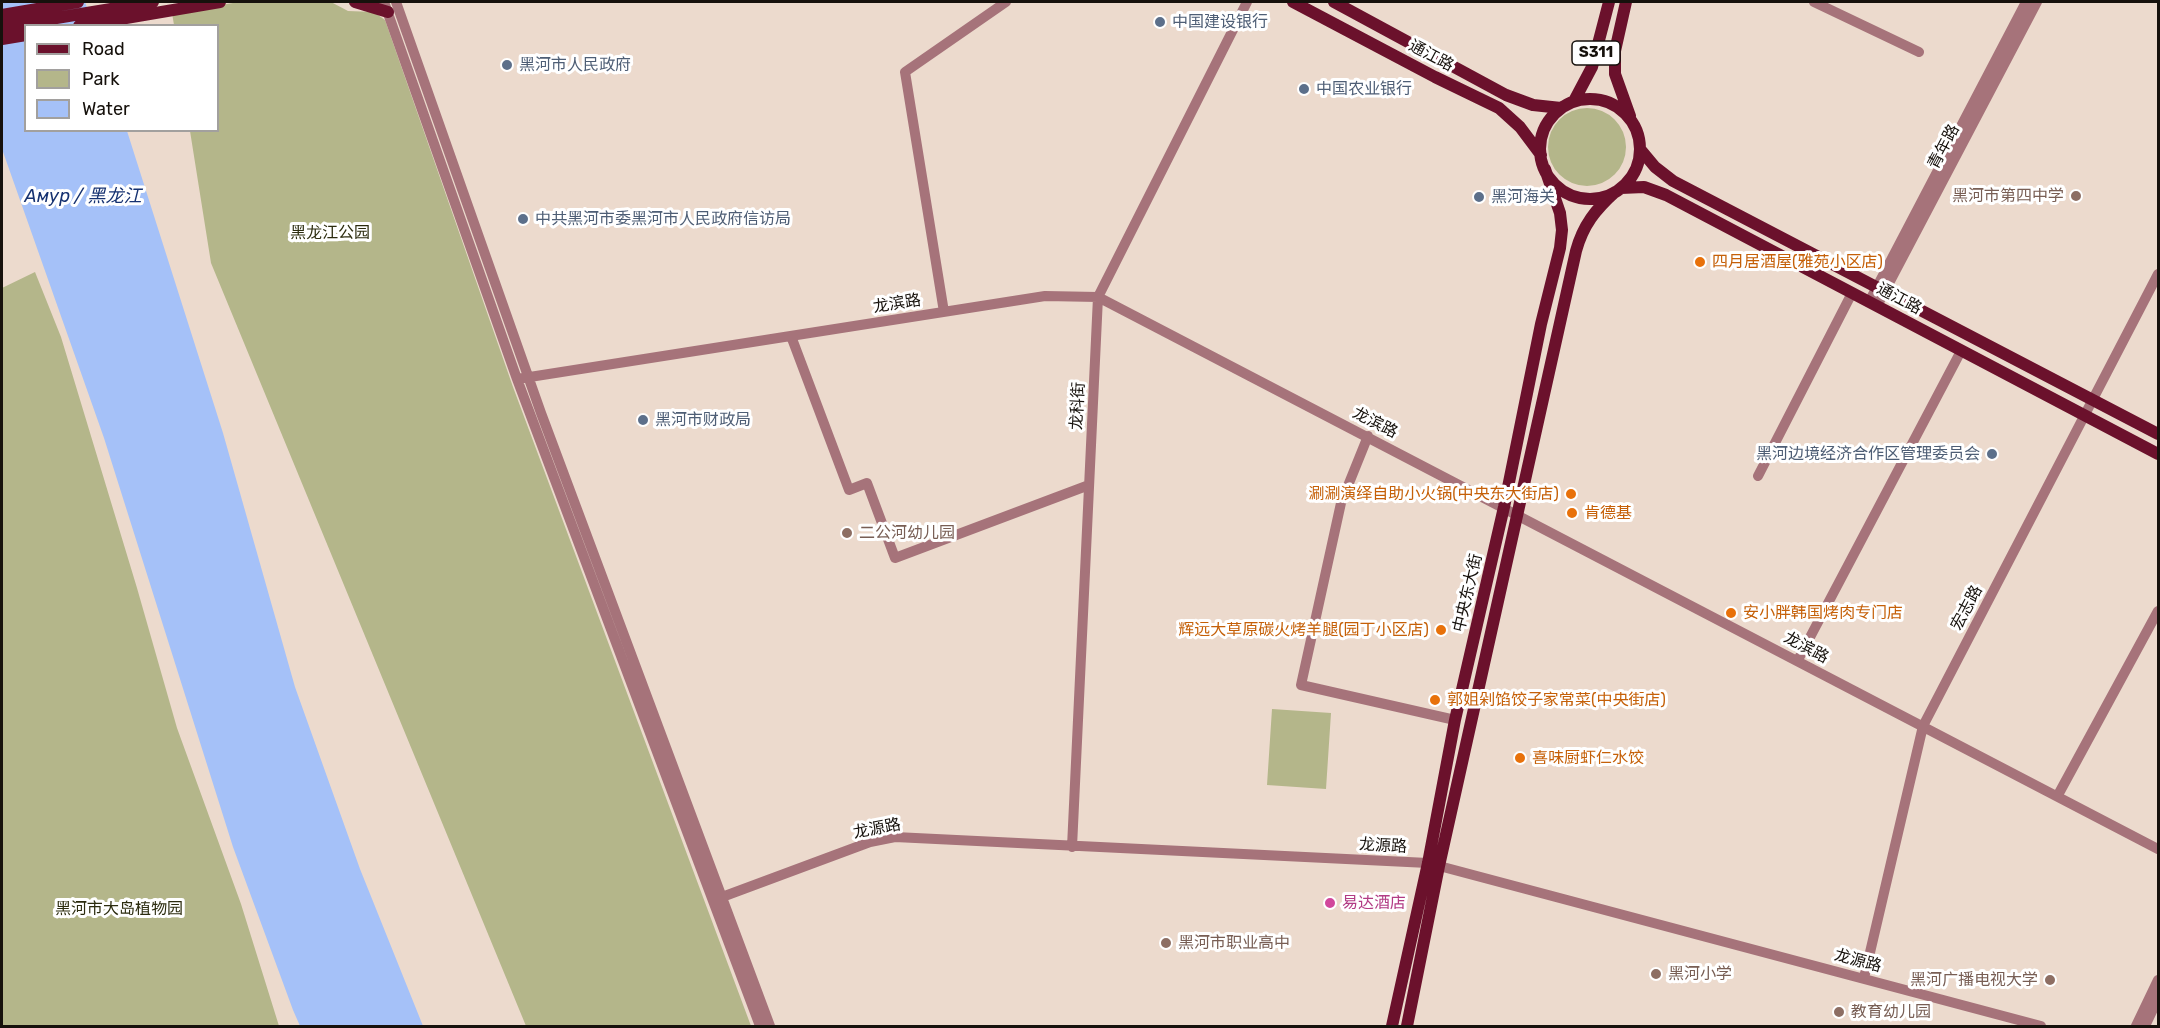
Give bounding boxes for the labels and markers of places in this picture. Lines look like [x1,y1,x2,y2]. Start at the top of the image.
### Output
place label: 中国建设银行 [1172,12,1268,32]
marker: 中国建设银行 [1153,15,1167,29]
place label: 黑河市人民政府 [519,55,631,75]
marker: 黑河市人民政府 [500,58,514,72]
place label: 中国农业银行 [1316,79,1412,99]
marker: 中国农业银行 [1297,82,1311,96]
place label: 黑河市第四中学 [1952,186,2064,206]
place label: 黑河海关 [1491,187,1555,207]
marker: 黑河市第四中学 [2069,189,2083,203]
marker: 黑河海关 [1472,190,1486,204]
place label: 中共黑河市委黑河市人民政府信访局 [535,209,791,229]
marker: 中共黑河市委黑河市人民政府信访局 [516,212,530,226]
place label: 四月居酒屋(雅苑小区店) [1712,252,1883,272]
marker: 四月居酒屋(雅苑小区店) [1693,255,1707,269]
place label: 黑河市财政局 [655,410,751,430]
marker: 黑河市财政局 [636,413,650,427]
place label: 黑河边境经济合作区管理委员会 [1756,444,1980,464]
marker: 黑河边境经济合作区管理委员会 [1985,447,1999,461]
place label: 涮涮演绎自助小火锅(中央东大街店) [1308,484,1559,504]
marker: 涮涮演绎自助小火锅(中央东大街店) [1564,487,1578,501]
place label: 肯德基 [1584,503,1632,523]
marker: 肯德基 [1565,506,1579,520]
place label: 二公河幼儿园 [859,523,955,543]
marker: 二公河幼儿园 [840,526,854,540]
place label: 安小胖韩国烤肉专门店 [1743,603,1903,623]
marker: 安小胖韩国烤肉专门店 [1724,606,1738,620]
place label: 辉远大草原碳火烤羊腿(园丁小区店) [1178,620,1429,640]
marker: 辉远大草原碳火烤羊腿(园丁小区店) [1434,623,1448,637]
place label: 郭姐剁馅饺子家常菜(中央街店) [1447,690,1666,710]
marker: 郭姐剁馅饺子家常菜(中央街店) [1428,693,1442,707]
place label: 喜味厨虾仁水饺 [1532,748,1644,768]
marker: 喜味厨虾仁水饺 [1513,751,1527,765]
place label: 易达酒店 [1342,893,1406,913]
marker: 易达酒店 [1323,896,1337,910]
place label: 黑河市职业高中 [1178,933,1290,953]
marker: 黑河市职业高中 [1159,936,1173,950]
place label: 黑河小学 [1668,964,1732,984]
marker: 黑河小学 [1649,967,1663,981]
place label: 黑河广播电视大学 [1910,970,2038,990]
marker: 黑河广播电视大学 [2043,973,2057,987]
place label: 教育幼儿园 [1851,1002,1931,1022]
marker: 教育幼儿园 [1832,1005,1846,1019]

